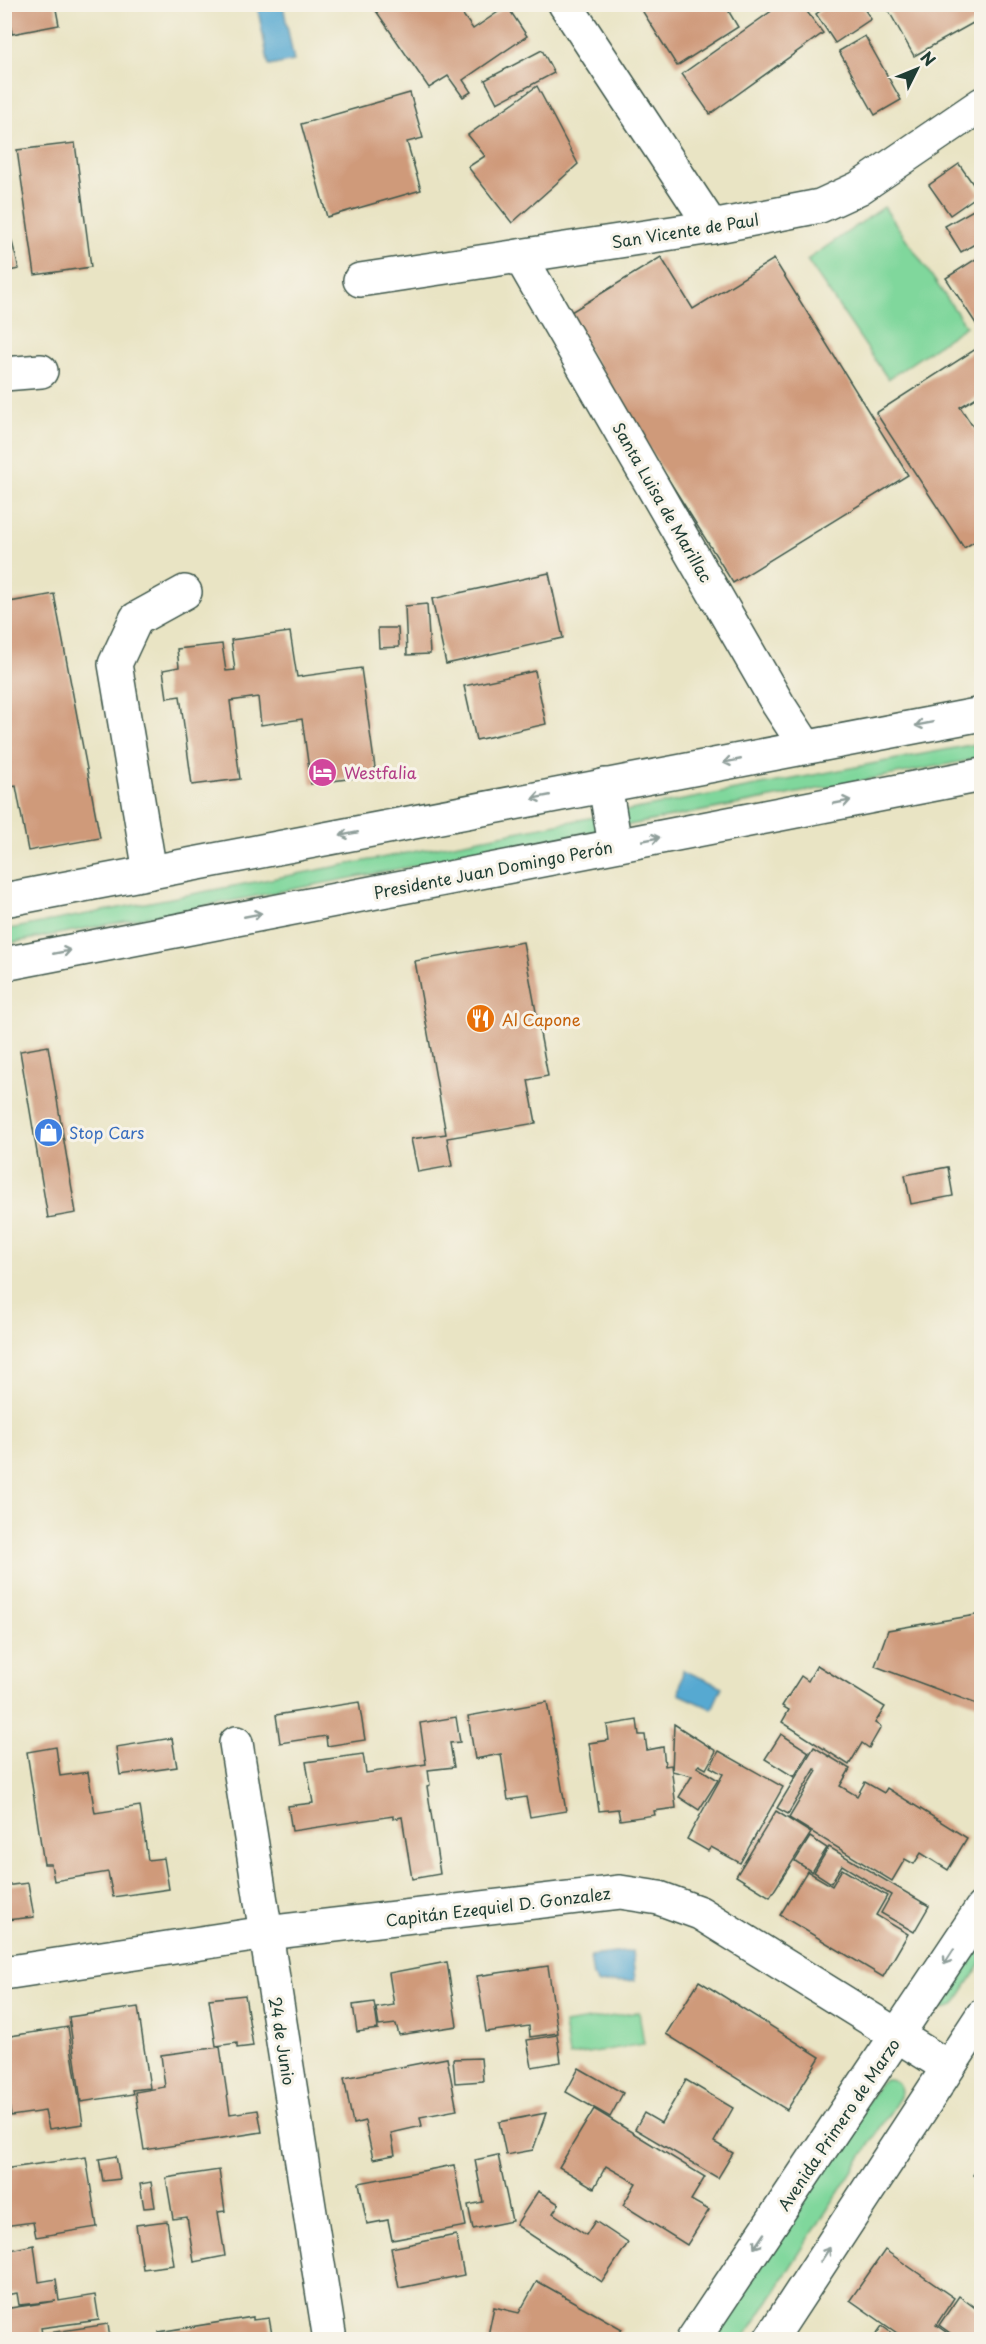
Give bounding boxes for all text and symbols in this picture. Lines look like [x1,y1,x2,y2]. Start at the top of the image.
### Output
north arrow [887,39,947,99]
text: N [916,45,942,71]
street label: San Vicente de Paul [610,207,760,253]
street label: Santa Luisa de Marillac [607,418,719,586]
one-way arrow [915,719,934,730]
hotel icon: Westfalia [307,756,339,788]
one-way arrow [723,756,743,767]
place label: Westfalia [344,760,417,784]
one-way arrow [532,792,551,803]
one-way arrow [832,796,852,807]
one-way arrow [340,829,360,840]
one-way arrow [641,833,660,844]
street label: Presidente Juan Domingo Perón [372,834,614,904]
one-way arrow [243,909,263,920]
one-way arrow [52,946,71,957]
restaurant icon: Al Capone [465,1003,497,1035]
place label: Al Capone [502,1007,581,1031]
shop icon: Stop Cars [32,1116,64,1148]
place label: Stop Cars [69,1120,144,1144]
street label: Capitán Ezequiel D. Gonzalez [384,1880,612,1932]
one-way arrow [943,1948,955,1965]
street label: 24 de Junio [264,1995,302,2087]
street label: Avenida Primero de Marzo [771,2033,905,2215]
one-way arrow [753,2233,765,2249]
one-way arrow [819,2248,831,2264]

